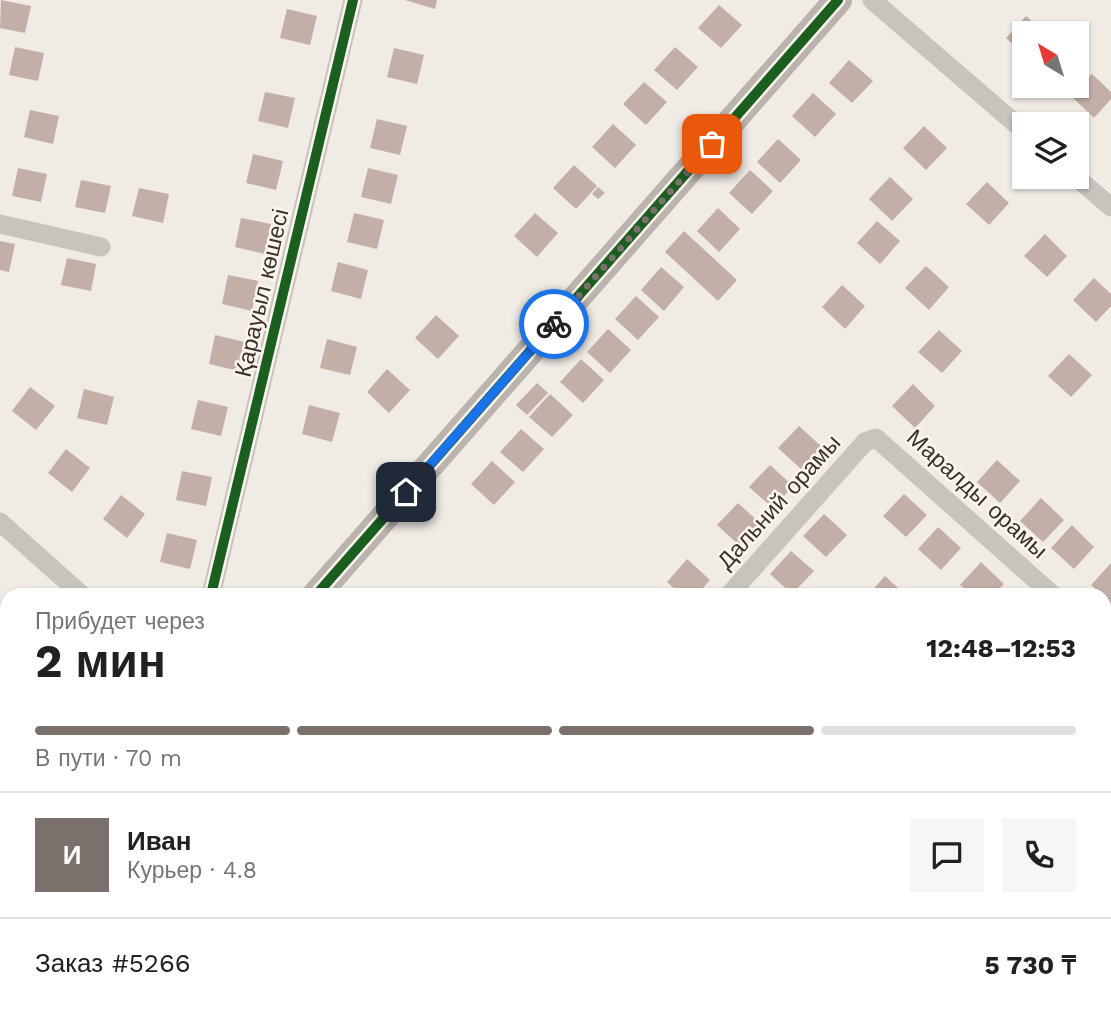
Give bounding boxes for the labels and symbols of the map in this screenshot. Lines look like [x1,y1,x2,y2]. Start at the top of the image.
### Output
north arrow [1012,21,1088,98]
pin [682,114,742,174]
street label: Қарауыл көшесі [230,206,294,380]
courier [519,289,589,359]
street label: Маралды орамы [901,424,1053,564]
street label: Дальний орамы [712,430,846,574]
pin [376,462,436,522]

